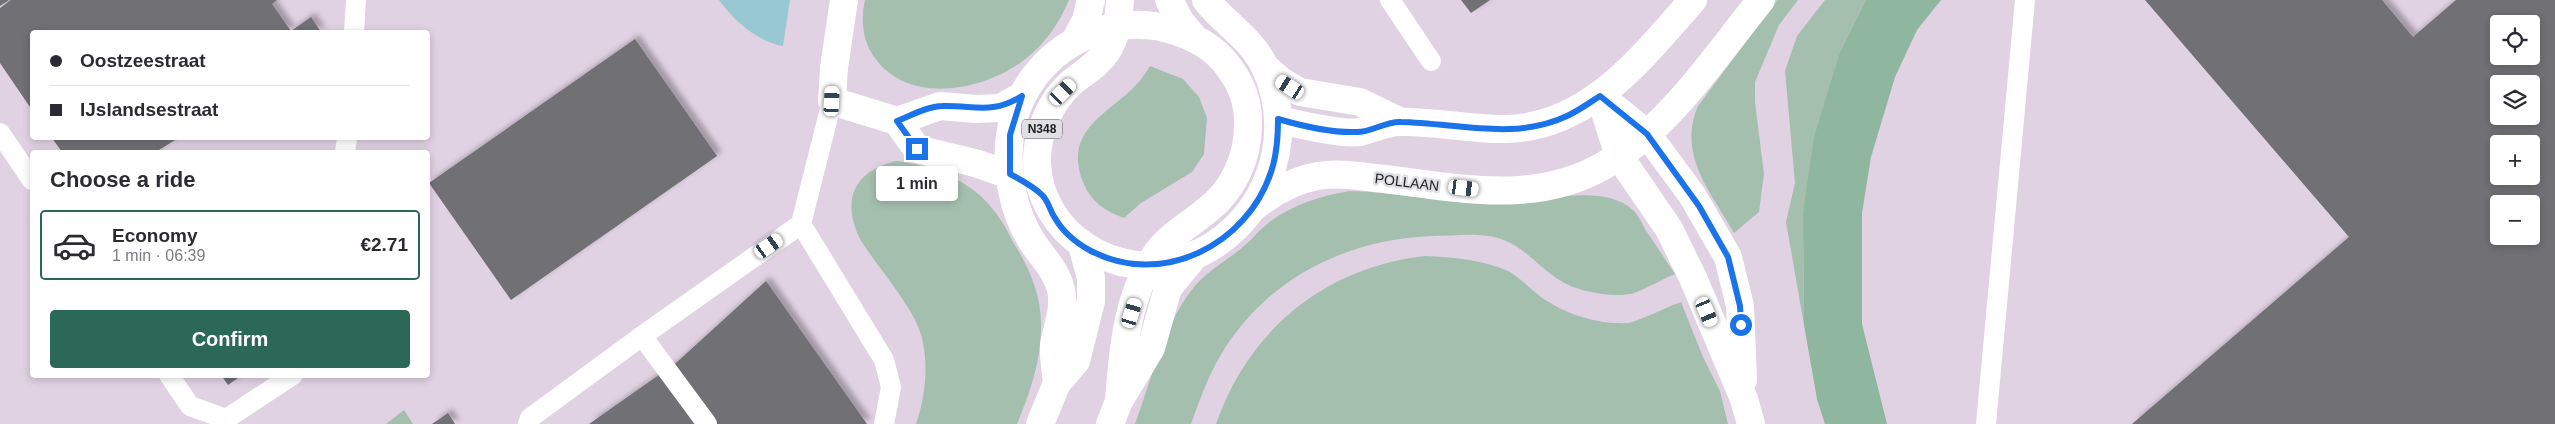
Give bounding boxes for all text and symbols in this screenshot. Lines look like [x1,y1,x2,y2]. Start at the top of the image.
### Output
map controls [2490,15,2540,245]
button: locate [2490,15,2540,65]
text: Oostzeestraat [80,50,206,71]
car [1273,73,1306,101]
button: layers [2490,75,2540,125]
car [1047,76,1078,108]
car [823,86,840,116]
text: IJslandsestraat [80,99,218,120]
road number: N348 [1022,120,1062,138]
button: + [2490,135,2540,185]
route end [906,138,928,160]
callout: 1 min [876,166,958,202]
text: Choose a ride [50,167,195,192]
street label: POLLAAN [1374,170,1440,194]
text: 1 min [896,175,938,192]
car [1448,179,1479,197]
button: − [2490,195,2540,245]
icon: car [52,223,97,268]
text: Economy [112,225,198,246]
car [752,231,785,261]
text: €2.71 [360,234,408,255]
text: 1 min · 06:39 [112,247,205,264]
car [1694,295,1719,329]
car [1120,296,1143,330]
button: Confirm [50,310,410,368]
route start [1730,314,1752,336]

